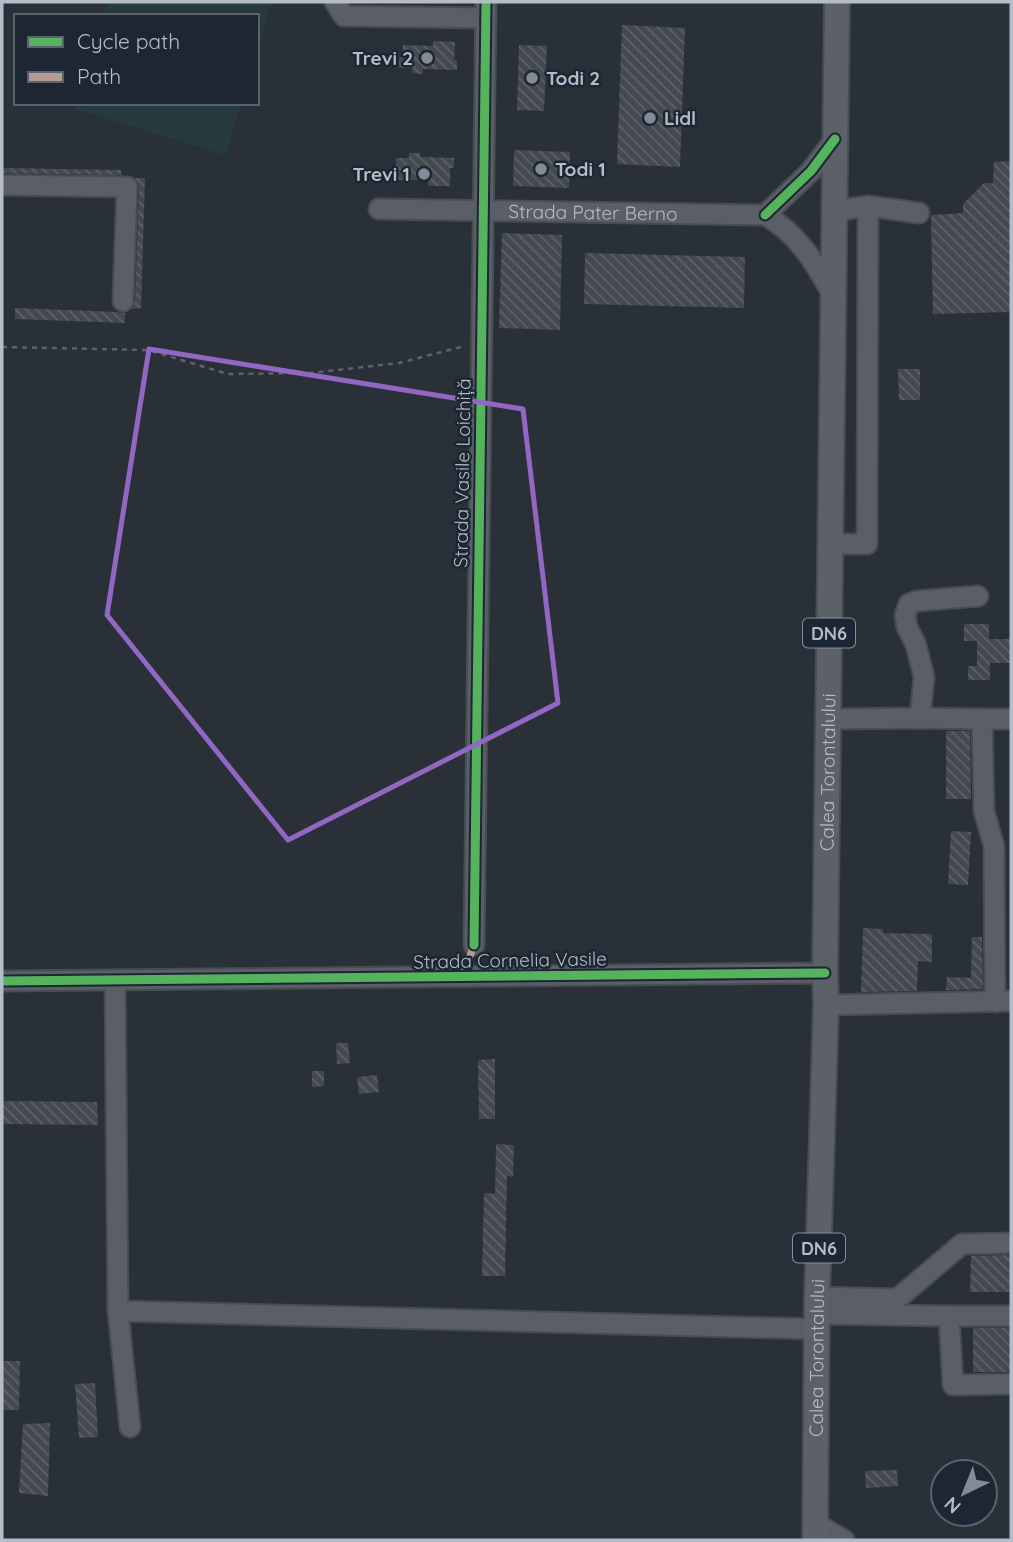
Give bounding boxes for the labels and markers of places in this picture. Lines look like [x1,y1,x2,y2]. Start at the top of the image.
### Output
place label: Trevi 2 [352,46,413,70]
marker: Trevi 2 [419,50,435,66]
place label: Todi 2 [546,66,600,90]
marker: Todi 2 [524,70,540,86]
place label: Lidl [664,106,696,130]
marker: Lidl [642,110,658,126]
place label: Todi 1 [555,157,606,181]
marker: Todi 1 [533,161,549,177]
place label: Trevi 1 [352,162,410,186]
marker: Trevi 1 [416,166,432,182]

